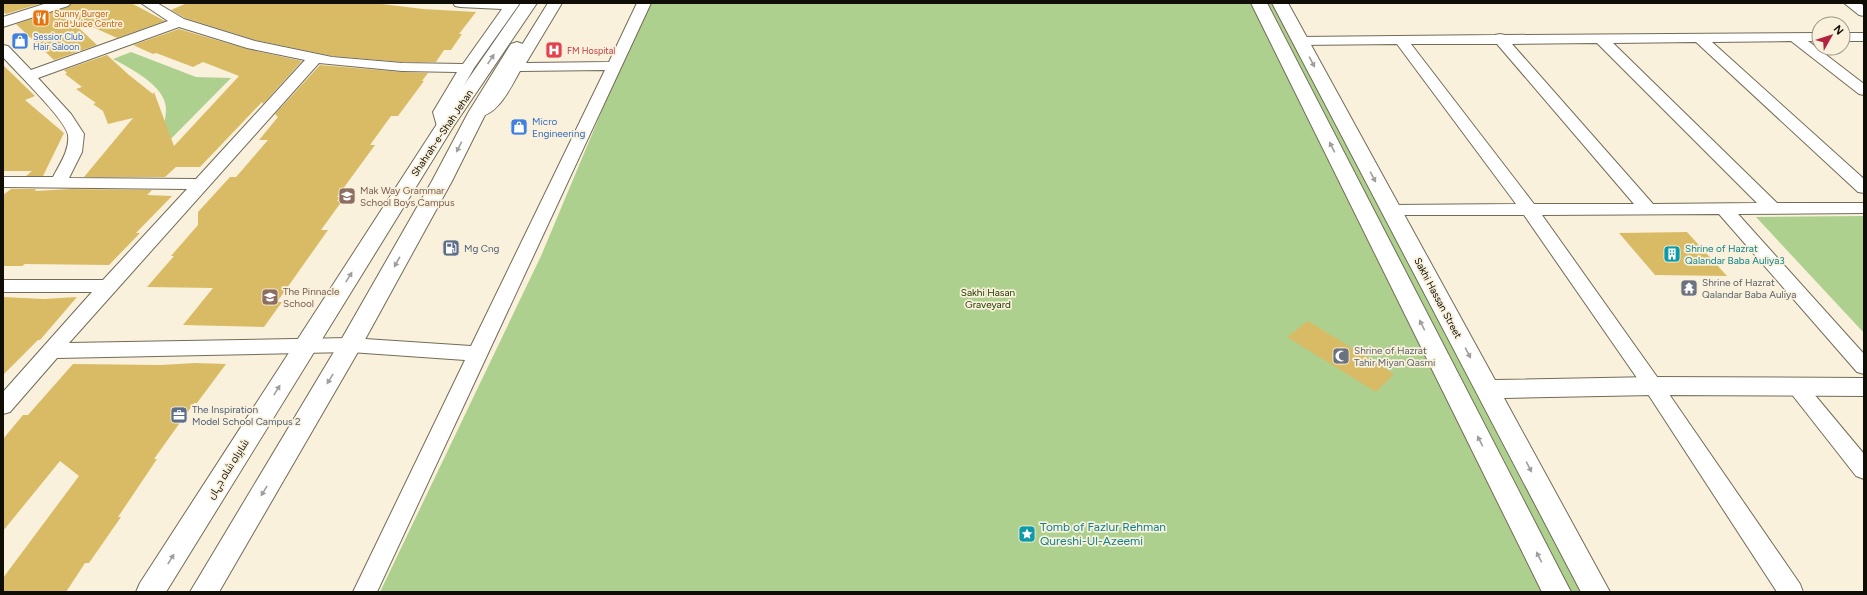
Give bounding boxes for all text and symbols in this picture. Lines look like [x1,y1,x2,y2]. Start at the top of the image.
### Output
restaurant icon: Sunny Burger and Juice Centre [31,8,51,28]
place label: Sunny Burger and Juice Centre [54,8,123,29]
north arrow [1811,16,1851,56]
text: N [1831,23,1846,37]
shop icon: Sessior Club Hair Saloon [10,31,30,51]
place label: Sessior Club Hair Saloon [33,31,83,52]
hospital icon: FM Hospital [544,40,564,60]
place label: FM Hospital [567,45,615,56]
one-way arrow [487,54,495,65]
one-way arrow [1308,56,1315,68]
street label: Shahrah-e-Shah Jehan [408,87,476,179]
place label: Micro Engineering [532,115,585,140]
shop icon: Micro Engineering [509,117,529,137]
one-way arrow [1328,141,1335,152]
one-way arrow [456,142,462,153]
one-way arrow [1370,171,1376,183]
place label: Mak Way Grammar School Boys Campus [360,184,455,209]
school or university icon: Mak Way Grammar School Boys Campus [337,186,357,206]
fuel station icon: Mg Cng [441,238,461,258]
place label: Mg Cng [464,242,500,255]
place label: Shrine of Hazrat Qalandar Baba Auliya3 [1685,242,1785,267]
building icon: Shrine of Hazrat Qalandar Baba Auliya3 [1662,244,1682,264]
street label: Sakhi Hassan Street [1411,255,1465,341]
one-way arrow [393,256,400,267]
one-way arrow [345,272,353,282]
place label: Shrine of Hazrat Qalandar Baba Auliya [1702,276,1796,301]
temple icon: Shrine of Hazrat Qalandar Baba Auliya [1679,278,1699,298]
place label: The Pinnacle School [283,285,340,310]
park label: Sakhi Hasan Graveyard [961,286,1016,311]
school or university icon: The Pinnacle School [260,287,280,307]
one-way arrow [1419,319,1425,331]
place label: Shrine of Hazrat Tahir Miyan Qasmi [1354,344,1435,369]
mosque icon: Shrine of Hazrat Tahir Miyan Qasmi [1331,346,1351,366]
one-way arrow [1465,347,1471,359]
one-way arrow [326,373,333,385]
one-way arrow [274,384,281,396]
place label: The Inspiration Model School Campus 2 [192,403,301,428]
office icon: The Inspiration Model School Campus 2 [169,405,189,425]
one-way arrow [1477,435,1484,447]
street label: شاہراہِ شاہ جہاں [204,437,252,501]
one-way arrow [1526,462,1533,473]
one-way arrow [260,485,267,497]
place label: Tomb of Fazlur Rehman Qureshi-Ul-Azeemi [1040,520,1166,548]
place icon: Tomb of Fazlur Rehman Qureshi-Ul-Azeemi [1017,524,1037,544]
one-way arrow [1536,551,1542,563]
one-way arrow [167,553,174,565]

